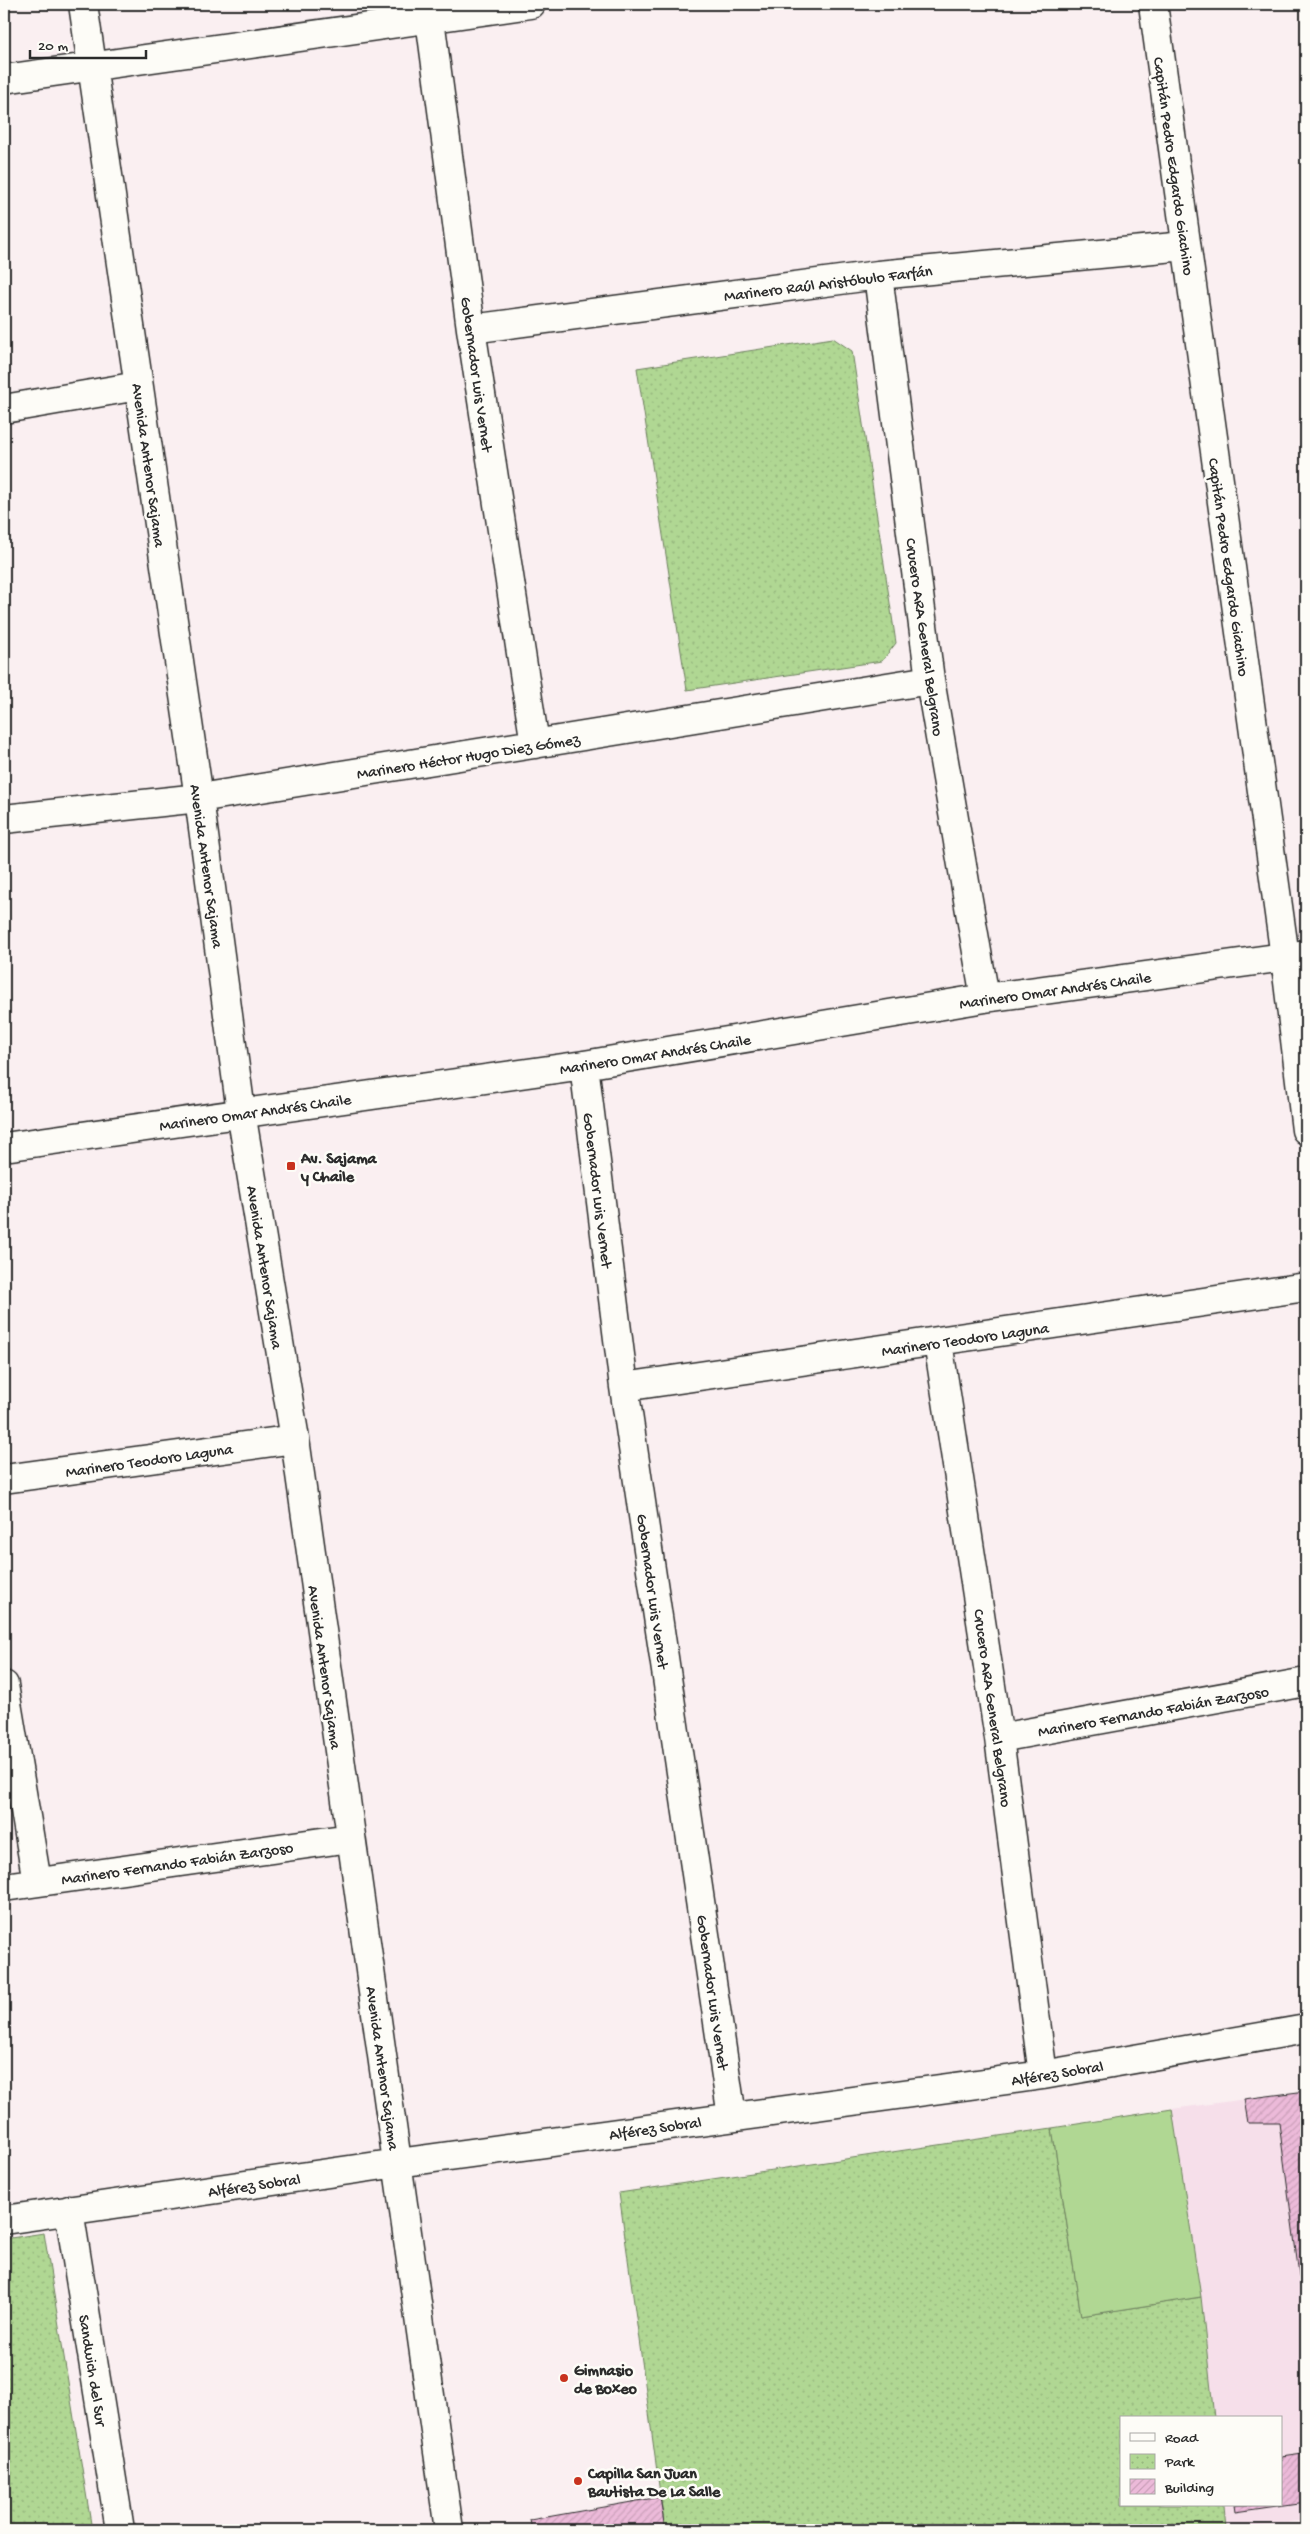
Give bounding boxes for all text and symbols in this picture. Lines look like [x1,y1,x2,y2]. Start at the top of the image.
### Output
scale bar [30,28,146,60]
text: 20 m [38,38,68,56]
street label: Capitán Pedro Edgardo Giachino [1147,56,1196,277]
street label: Marinero Raúl Aristóbulo Farfán [723,263,934,308]
street label: Gobernador Luis Vernet [454,296,495,455]
street label: Avenida Antenor Sajama [126,382,168,550]
street label: Capitán Pedro Edgardo Giachino [1202,457,1251,678]
street label: Crucero ARA General Belgrano [899,537,946,738]
street label: Marinero Héctor Hugo Diez Gómez [356,731,582,785]
street label: Avenida Antenor Sajama [184,783,226,951]
street label: Marinero Omar Andrés Chaile [958,969,1153,1015]
street label: Marinero Omar Andrés Chaile [559,1032,753,1081]
street label: Marinero Omar Andrés Chaile [158,1091,353,1137]
street label: Gobernador Luis Vernet [577,1112,615,1271]
place label: Av. Sajama y Chaile [300,1151,378,1188]
marker: Av. Sajama y Chaile [285,1160,297,1172]
street label: Avenida Antenor Sajama [240,1185,285,1352]
street label: Marinero Teodoro Laguna [881,1320,1051,1363]
street label: Marinero Teodoro Laguna [65,1441,235,1484]
street label: Gobernador Luis Vernet [630,1513,671,1672]
street label: Avenida Antenor Sajama [302,1584,344,1752]
street label: Crucero ARA General Belgrano [967,1608,1014,1809]
street label: Marinero Fernando Fabián Zarzoso [1037,1684,1271,1743]
street label: Marinero Fernando Fabián Zarzoso [60,1840,295,1891]
street label: Gobernador Luis Vernet [690,1914,731,2073]
street label: Avenida Antenor Sajama [360,1985,402,2153]
street label: Alférez Sobral [1010,2059,1105,2092]
street label: Alférez Sobral [608,2115,703,2146]
street label: Alférez Sobral [207,2172,302,2203]
street label: Sandwich del Sur [72,2313,109,2429]
place label: Gimnasio de Boxeo [574,2363,638,2400]
marker: Gimnasio de Boxeo [558,2372,570,2384]
legend [1120,2416,1282,2506]
text: Road [1165,2430,1199,2448]
text: Park [1164,2454,1195,2472]
place label: Capilla San Juan Bautista De La Salle [587,2466,721,2503]
marker: Capilla San Juan Bautista De La Salle [572,2475,584,2487]
text: Building [1164,2480,1214,2498]

